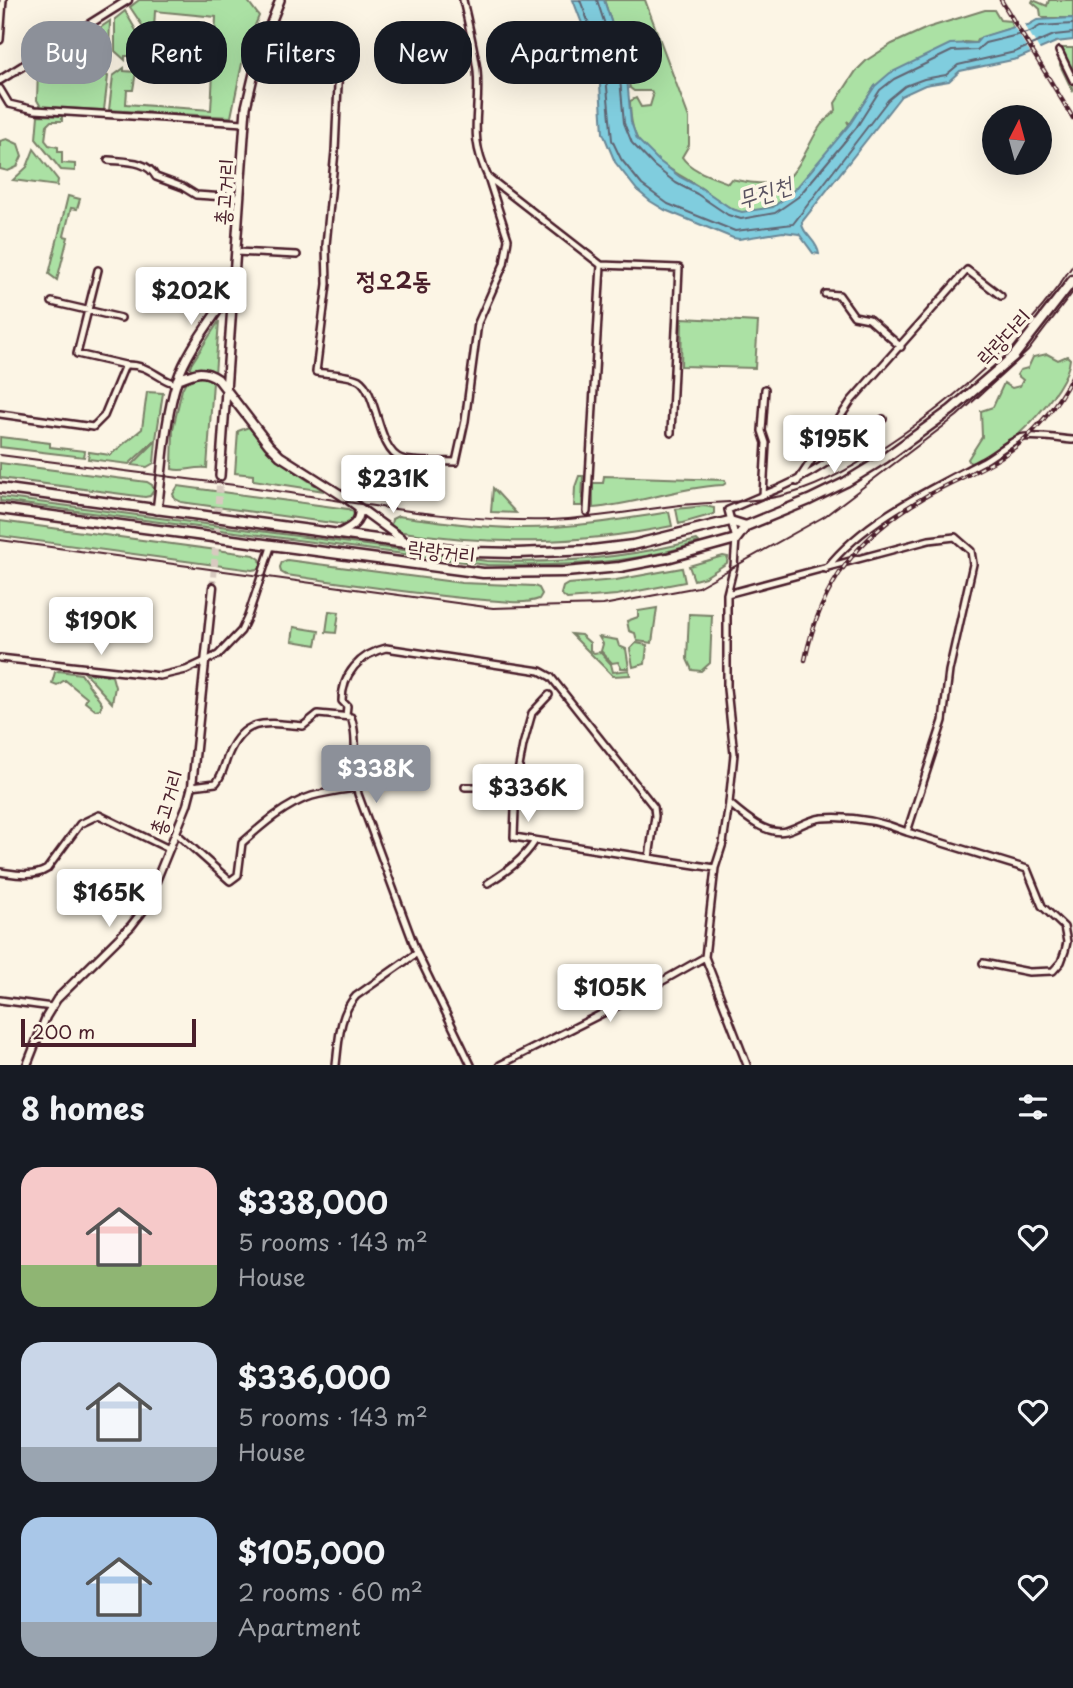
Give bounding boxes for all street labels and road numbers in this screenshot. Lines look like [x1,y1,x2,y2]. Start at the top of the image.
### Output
street label: 총고거리 [205,157,241,227]
street label: 락랑다리 [968,300,1038,372]
street label: 락랑거리 [407,530,477,570]
street label: 총고거리 [140,765,190,839]

